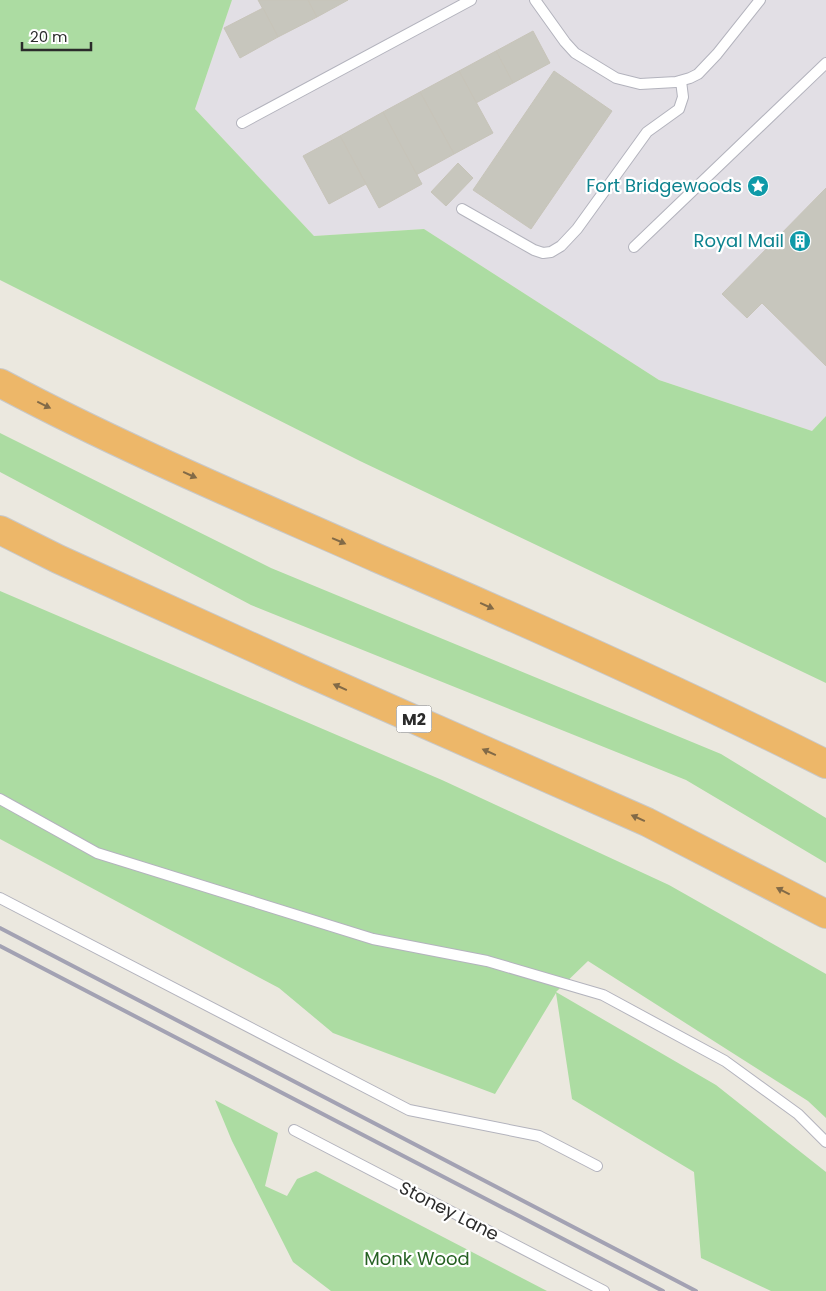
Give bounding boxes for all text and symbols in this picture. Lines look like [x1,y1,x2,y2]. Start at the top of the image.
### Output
scale bar [22,20,91,52]
text: 20 m [30,26,68,47]
place label: Fort Bridgewoods [586,173,742,198]
place icon: Fort Bridgewoods [746,174,770,198]
place label: Royal Mail [693,228,784,253]
building icon: Royal Mail [788,229,812,253]
one-way arrow [36,401,51,409]
one-way arrow [183,471,197,479]
one-way arrow [332,537,346,545]
one-way arrow [480,603,494,611]
one-way arrow [333,682,347,690]
road number: M2 [396,706,432,732]
one-way arrow [482,748,496,756]
one-way arrow [631,814,645,822]
one-way arrow [776,887,790,895]
street label: Stoney Lane [395,1175,503,1246]
park label: Monk Wood [364,1246,470,1271]

